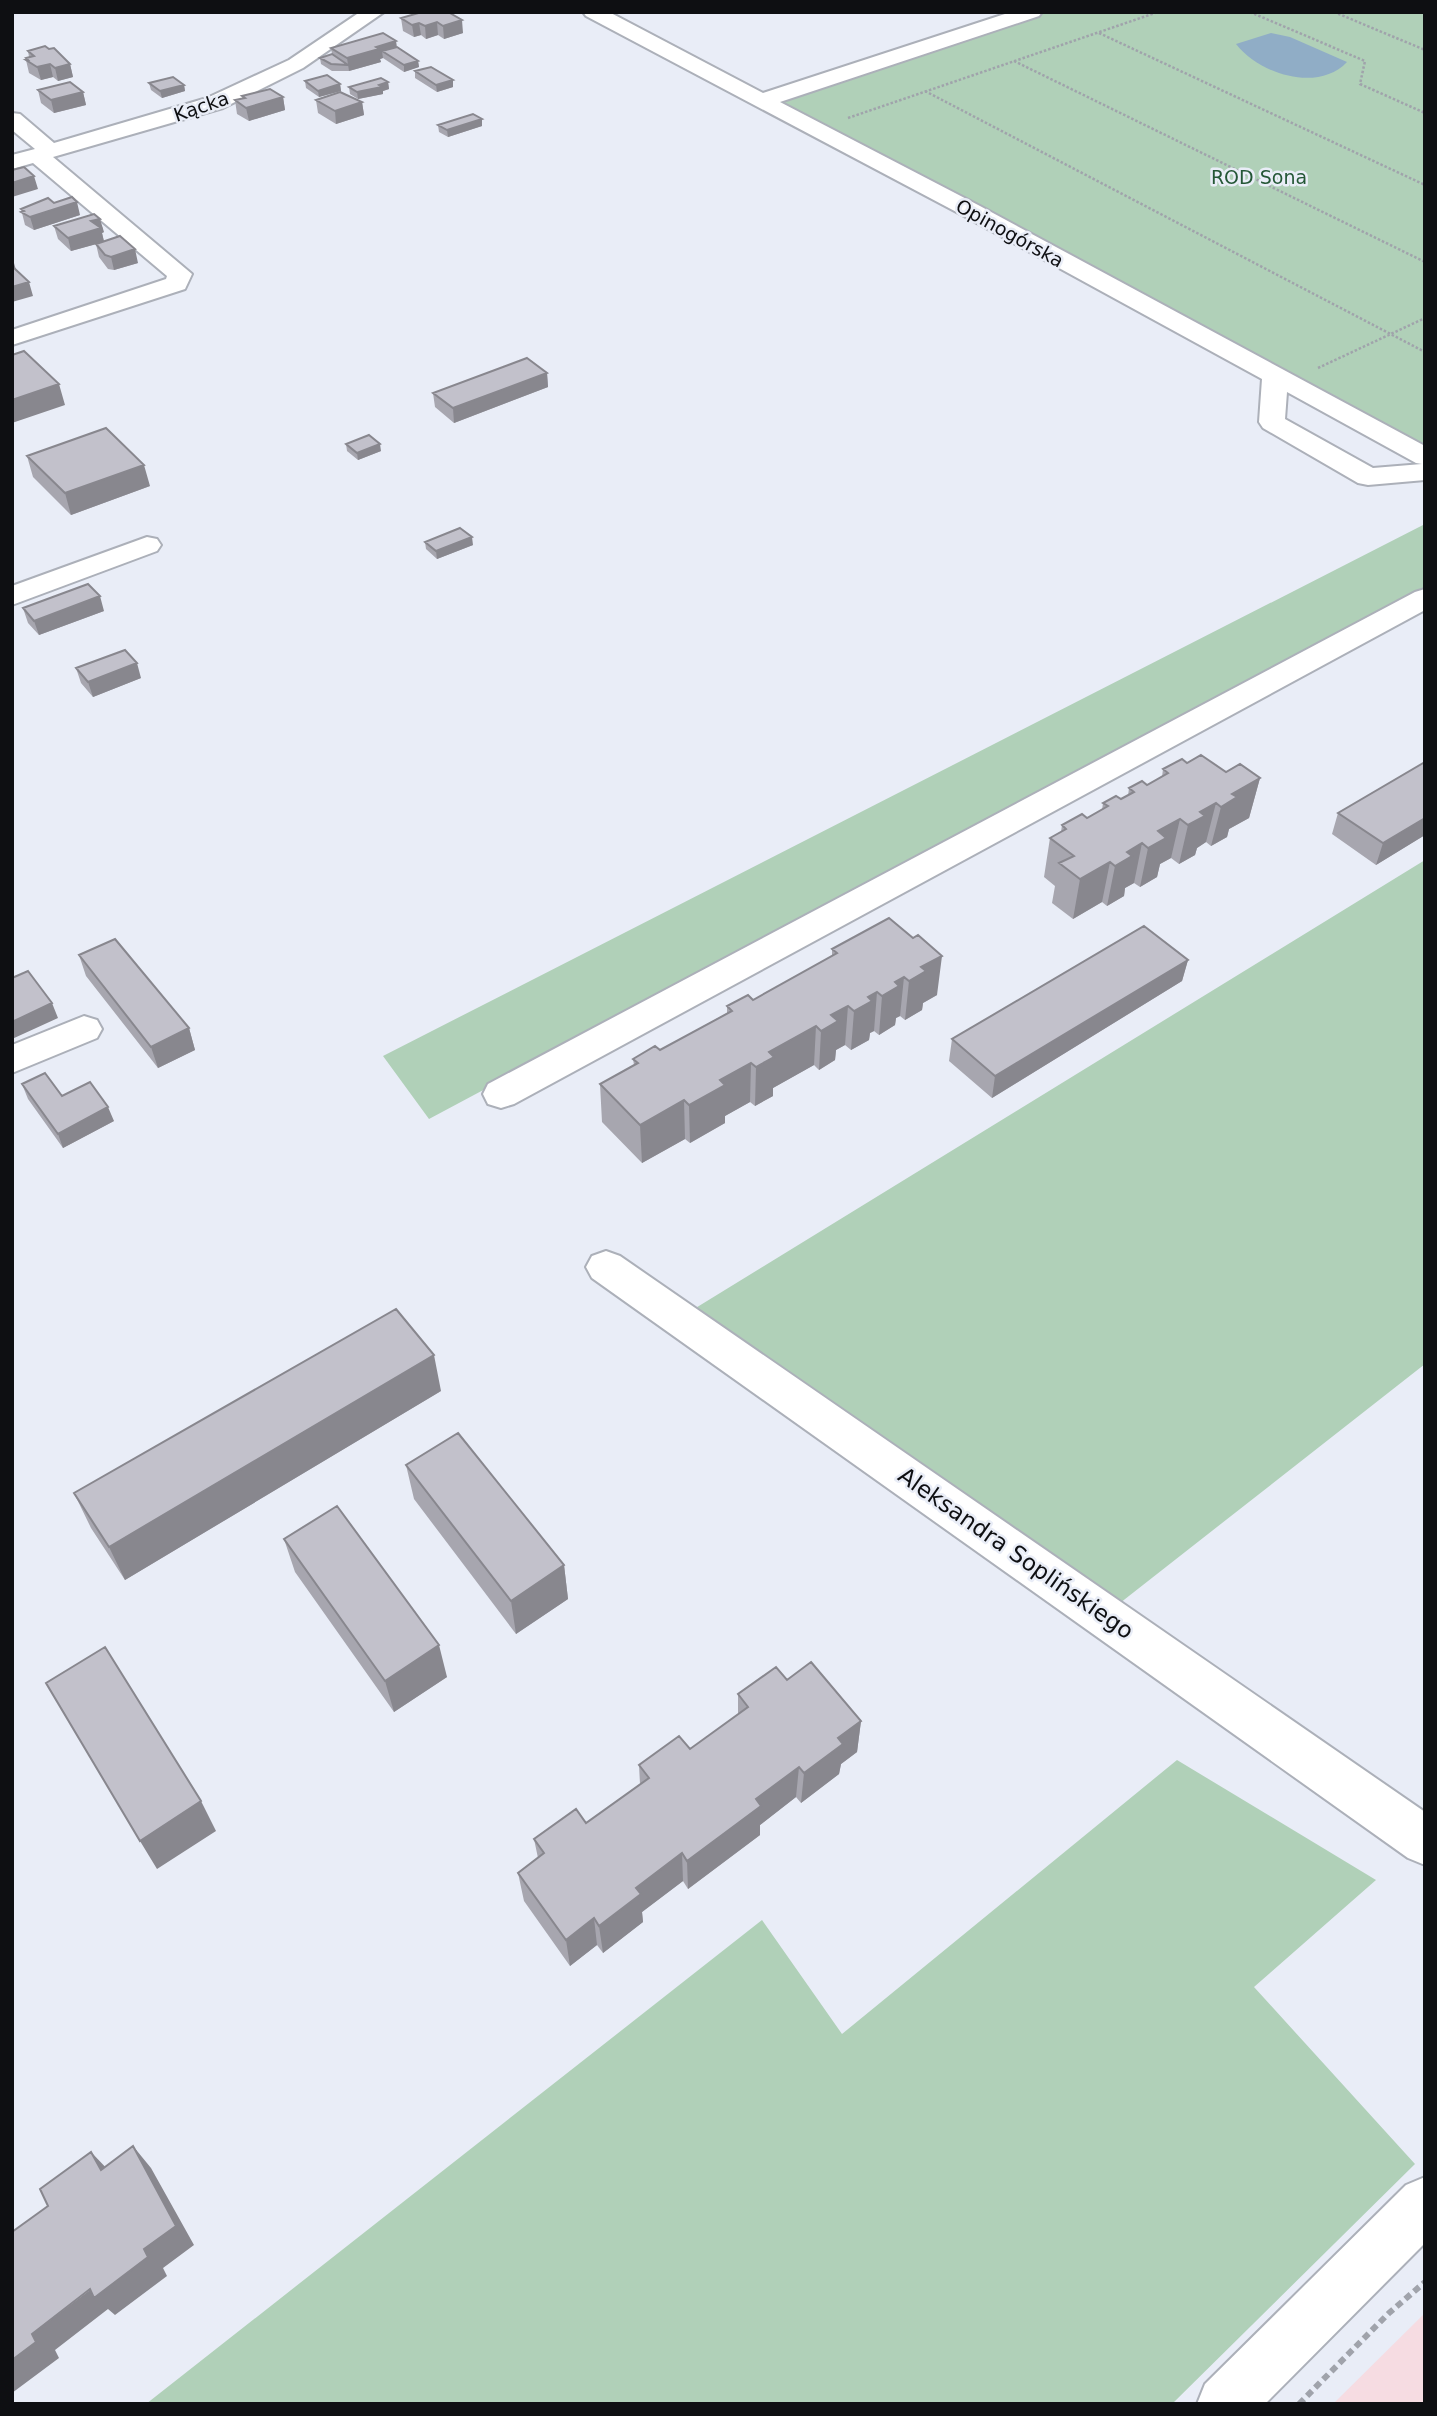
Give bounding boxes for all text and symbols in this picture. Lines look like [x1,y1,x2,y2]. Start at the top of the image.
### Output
street label: Kącka [171,86,231,126]
park label: ROD Sona [1211,166,1307,188]
street label: Opinogórska [952,194,1068,272]
street label: Aleksandra Soplińskiego [894,1462,1138,1644]

